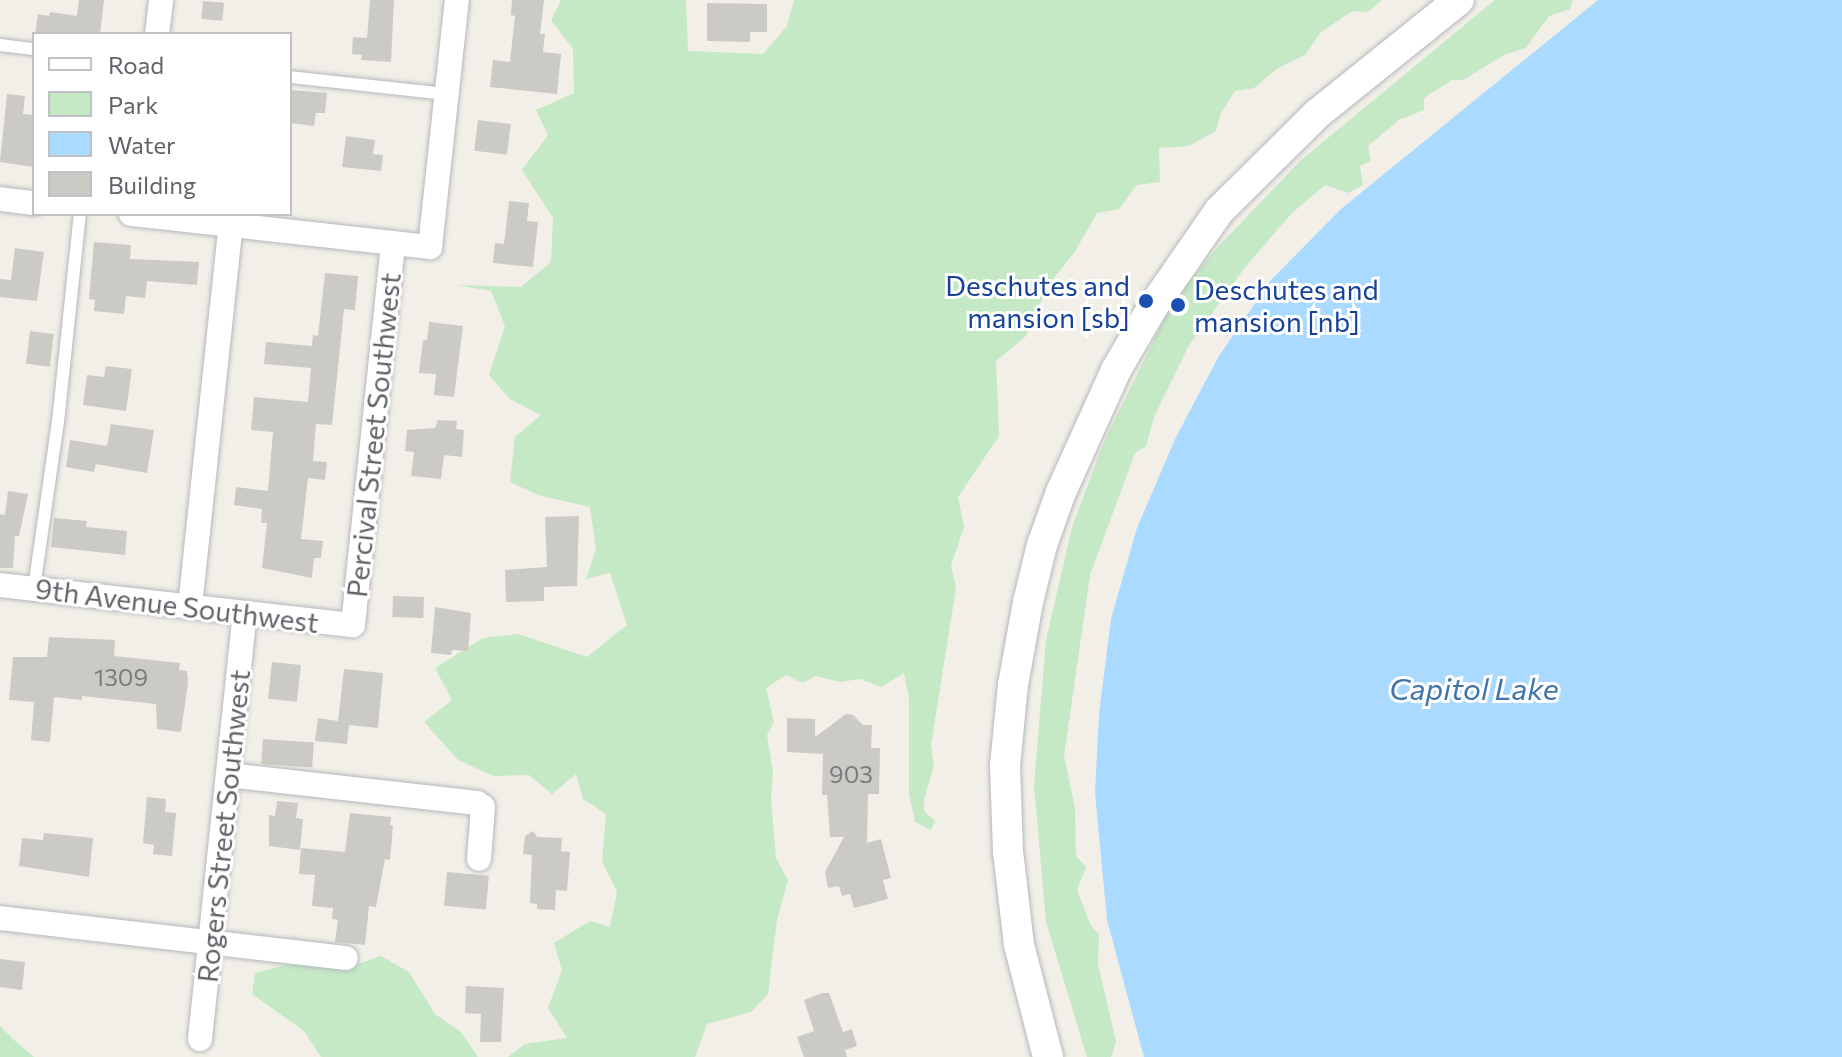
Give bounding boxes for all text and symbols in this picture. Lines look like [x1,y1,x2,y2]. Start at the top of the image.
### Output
legend [32,32,292,216]
text: Road [108,50,164,79]
text: Park [108,90,158,119]
text: Water [108,130,176,159]
text: Building [108,170,196,199]
place label: Deschutes and mansion [sb] [945,268,1130,334]
street label: Percival Street Southwest [339,271,407,599]
place label: Deschutes and mansion [nb] [1194,272,1379,338]
marker: Deschutes and mansion [sb] [1137,292,1155,310]
marker: Deschutes and mansion [nb] [1169,296,1187,314]
street label: 9th Avenue Southwest [33,571,321,639]
house number: 1309 [94,663,148,691]
street label: Rogers Street Southwest [190,668,256,984]
water label: Capitol Lake [1389,670,1559,706]
house number: 903 [829,760,873,788]

